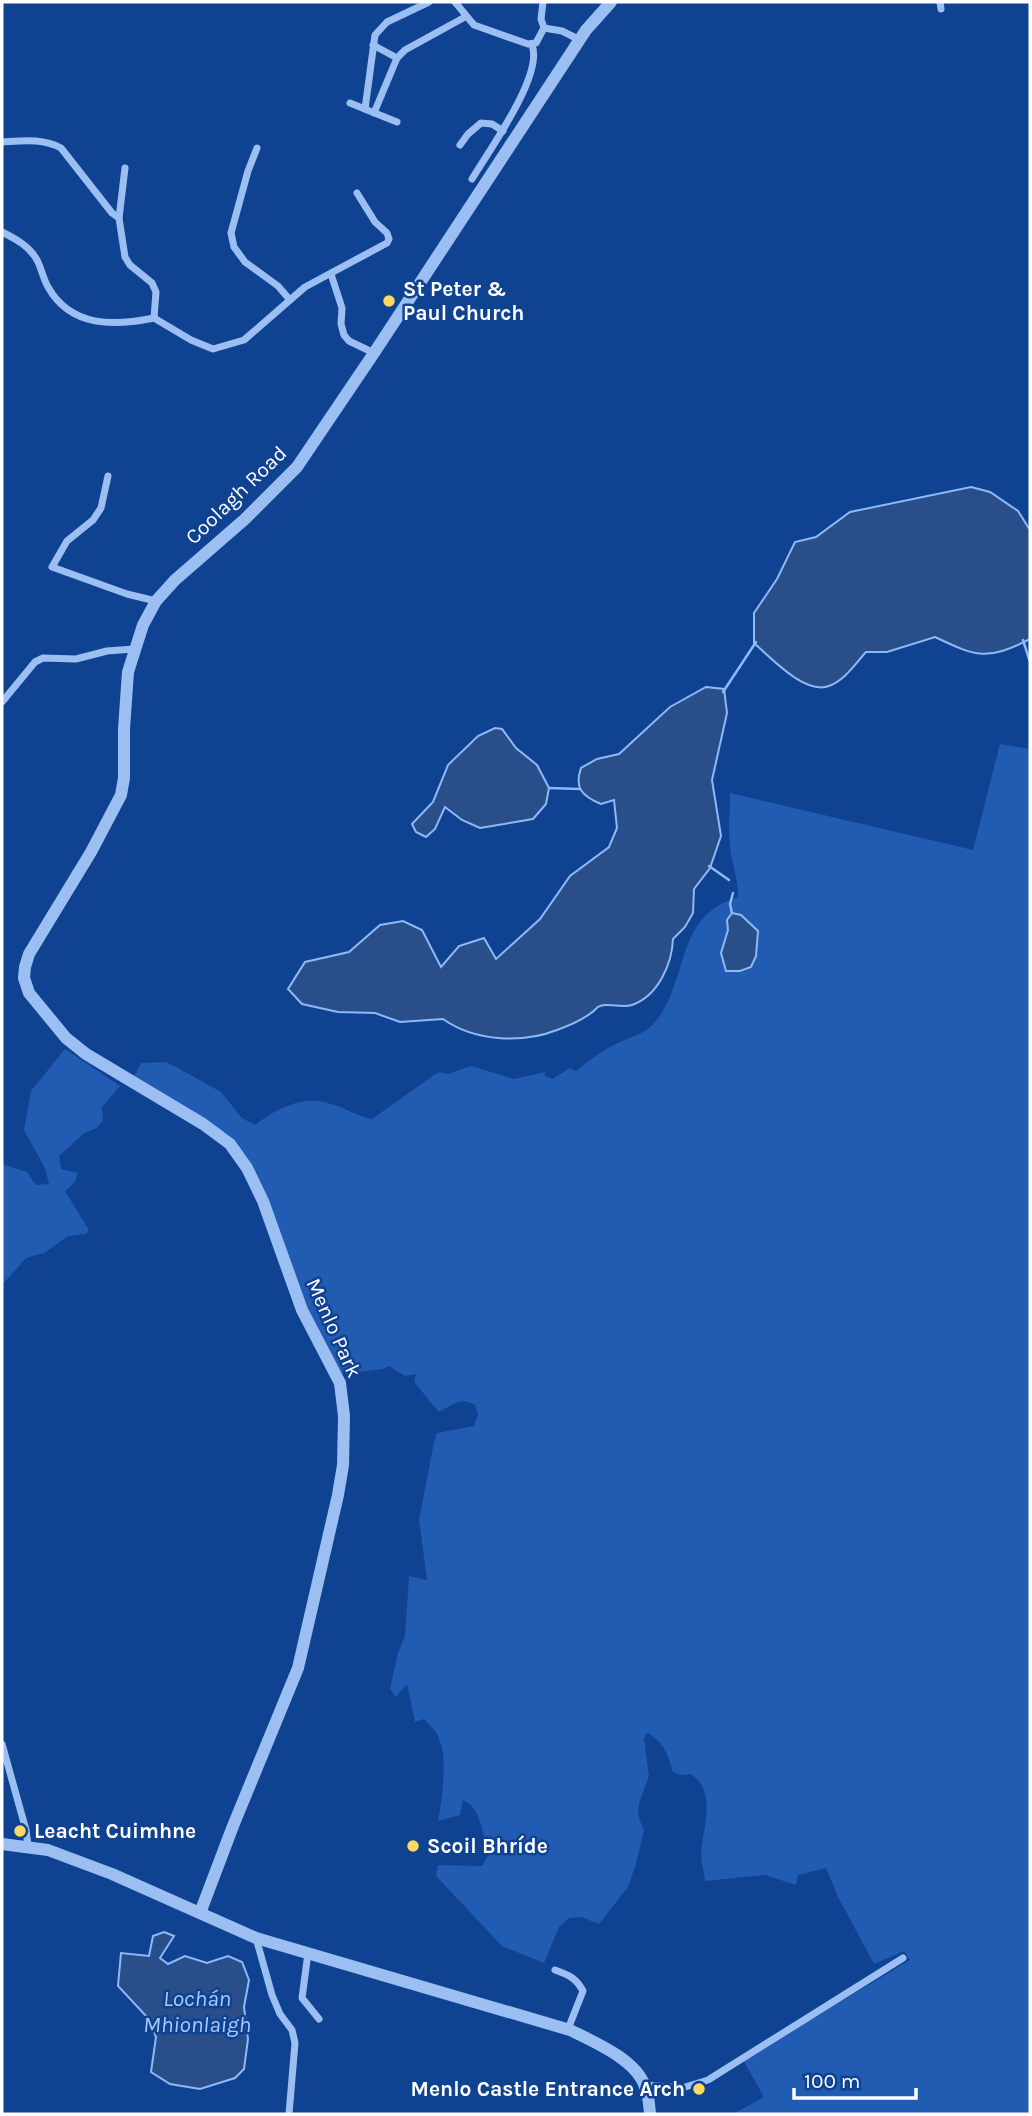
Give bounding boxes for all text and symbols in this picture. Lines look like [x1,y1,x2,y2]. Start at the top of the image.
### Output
place label: St Peter & Paul Church [403,277,524,325]
marker: St Peter & Paul Church [381,293,397,309]
street label: Coolagh Road [181,441,291,549]
street label: Menlo Park [301,1275,367,1382]
place label: Leacht Cuimhne [34,1819,196,1843]
marker: Leacht Cuimhne [12,1823,28,1839]
place label: Scoil Bhríde [427,1834,548,1858]
marker: Scoil Bhríde [405,1838,421,1854]
water label: Lochán Mhionlaigh [143,1985,251,2038]
scale bar [794,2056,916,2100]
text: 100 m [804,2069,861,2093]
place label: Menlo Castle Entrance Arch [411,2077,685,2101]
marker: Menlo Castle Entrance Arch [691,2081,707,2097]

